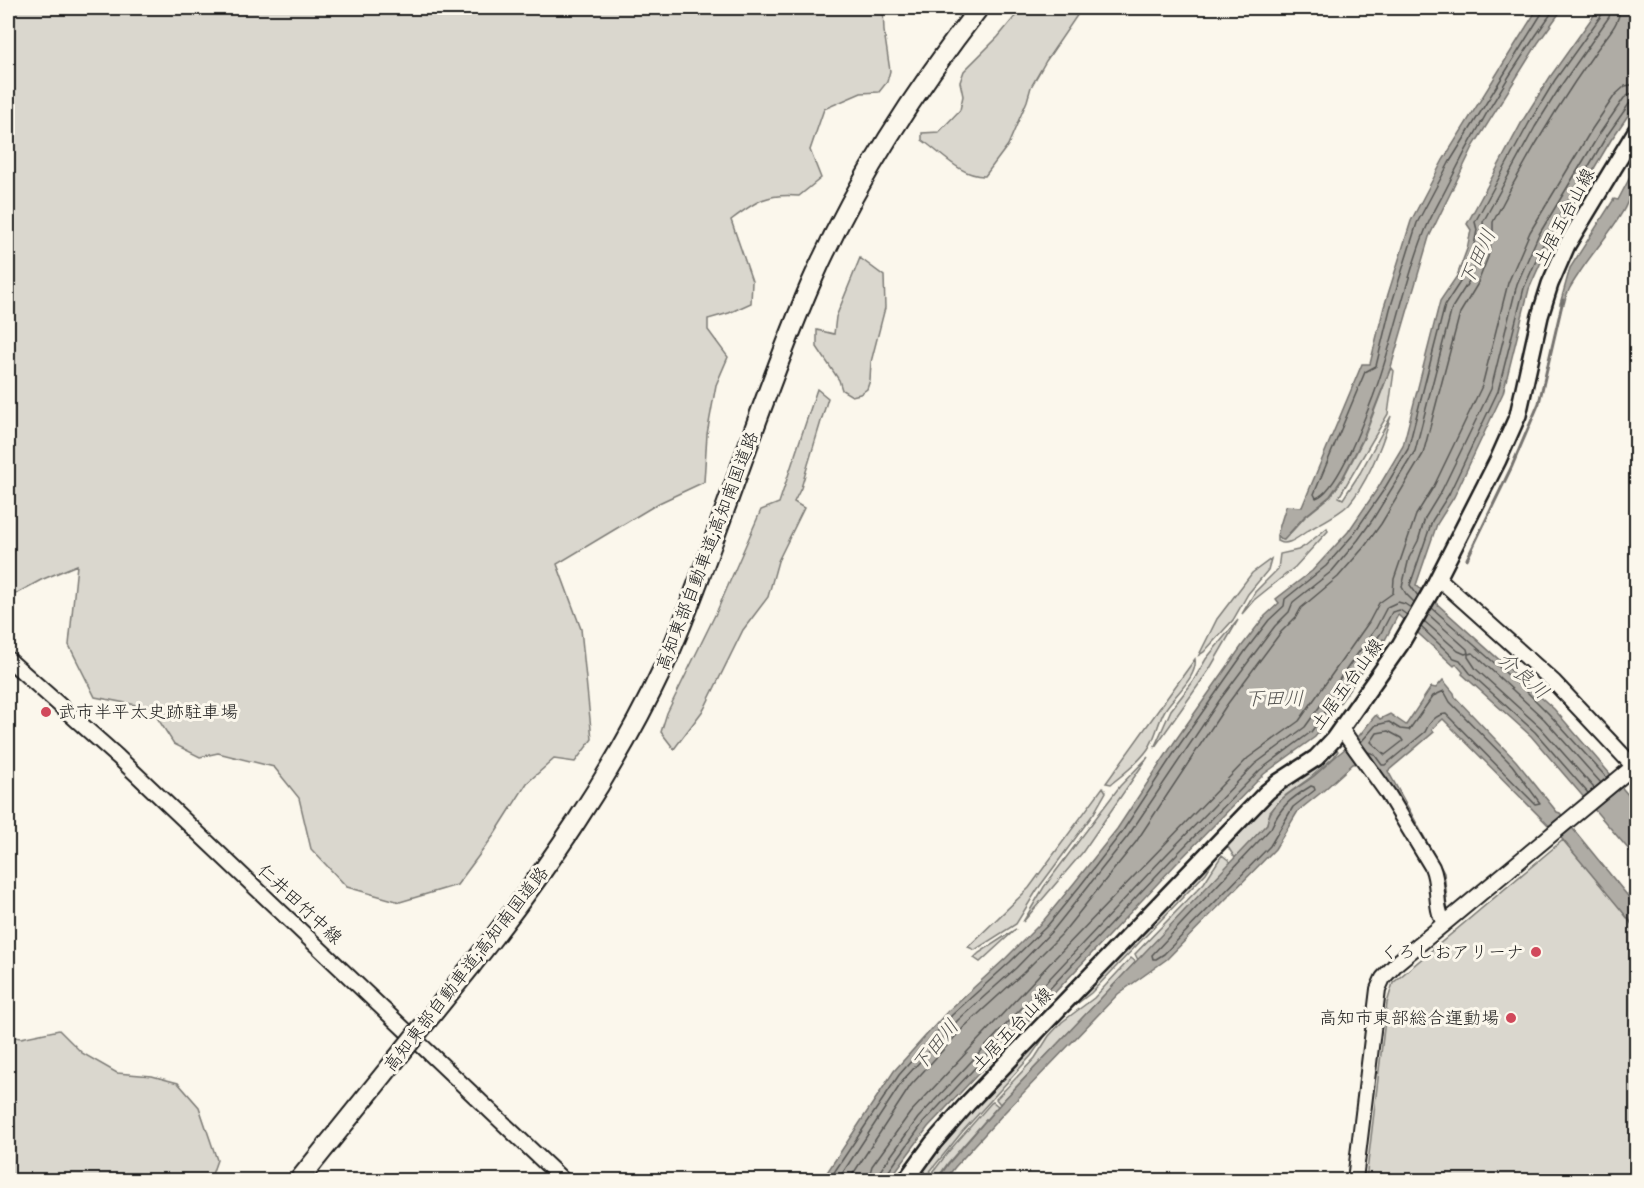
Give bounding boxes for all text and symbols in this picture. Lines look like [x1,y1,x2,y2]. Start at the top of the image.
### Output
street label: 土居五台山線 [1530,165,1603,272]
water label: 下田川 [1454,225,1505,291]
street label: 高知東部自動車道;高知南国道路 [652,428,767,675]
street label: 土居五台山線 [1307,634,1391,737]
water label: 介良川 [1490,647,1554,708]
water label: 下田川 [1244,687,1304,715]
place label: 武市半平太史跡駐車場 [58,702,238,727]
marker: 武市半平太史跡駐車場 [39,705,53,719]
street label: 仁井田竹中線 [250,860,346,952]
street label: 高知東部自動車道;高知南国道路 [380,862,556,1079]
place label: くろしおアリーナ [1380,942,1524,967]
marker: くろしおアリーナ [1529,945,1543,959]
street label: 土居五台山線 [967,983,1060,1078]
place label: 高知市東部総合運動場 [1319,1008,1499,1033]
marker: 高知市東部総合運動場 [1504,1011,1518,1025]
water label: 下田川 [907,1015,967,1079]

